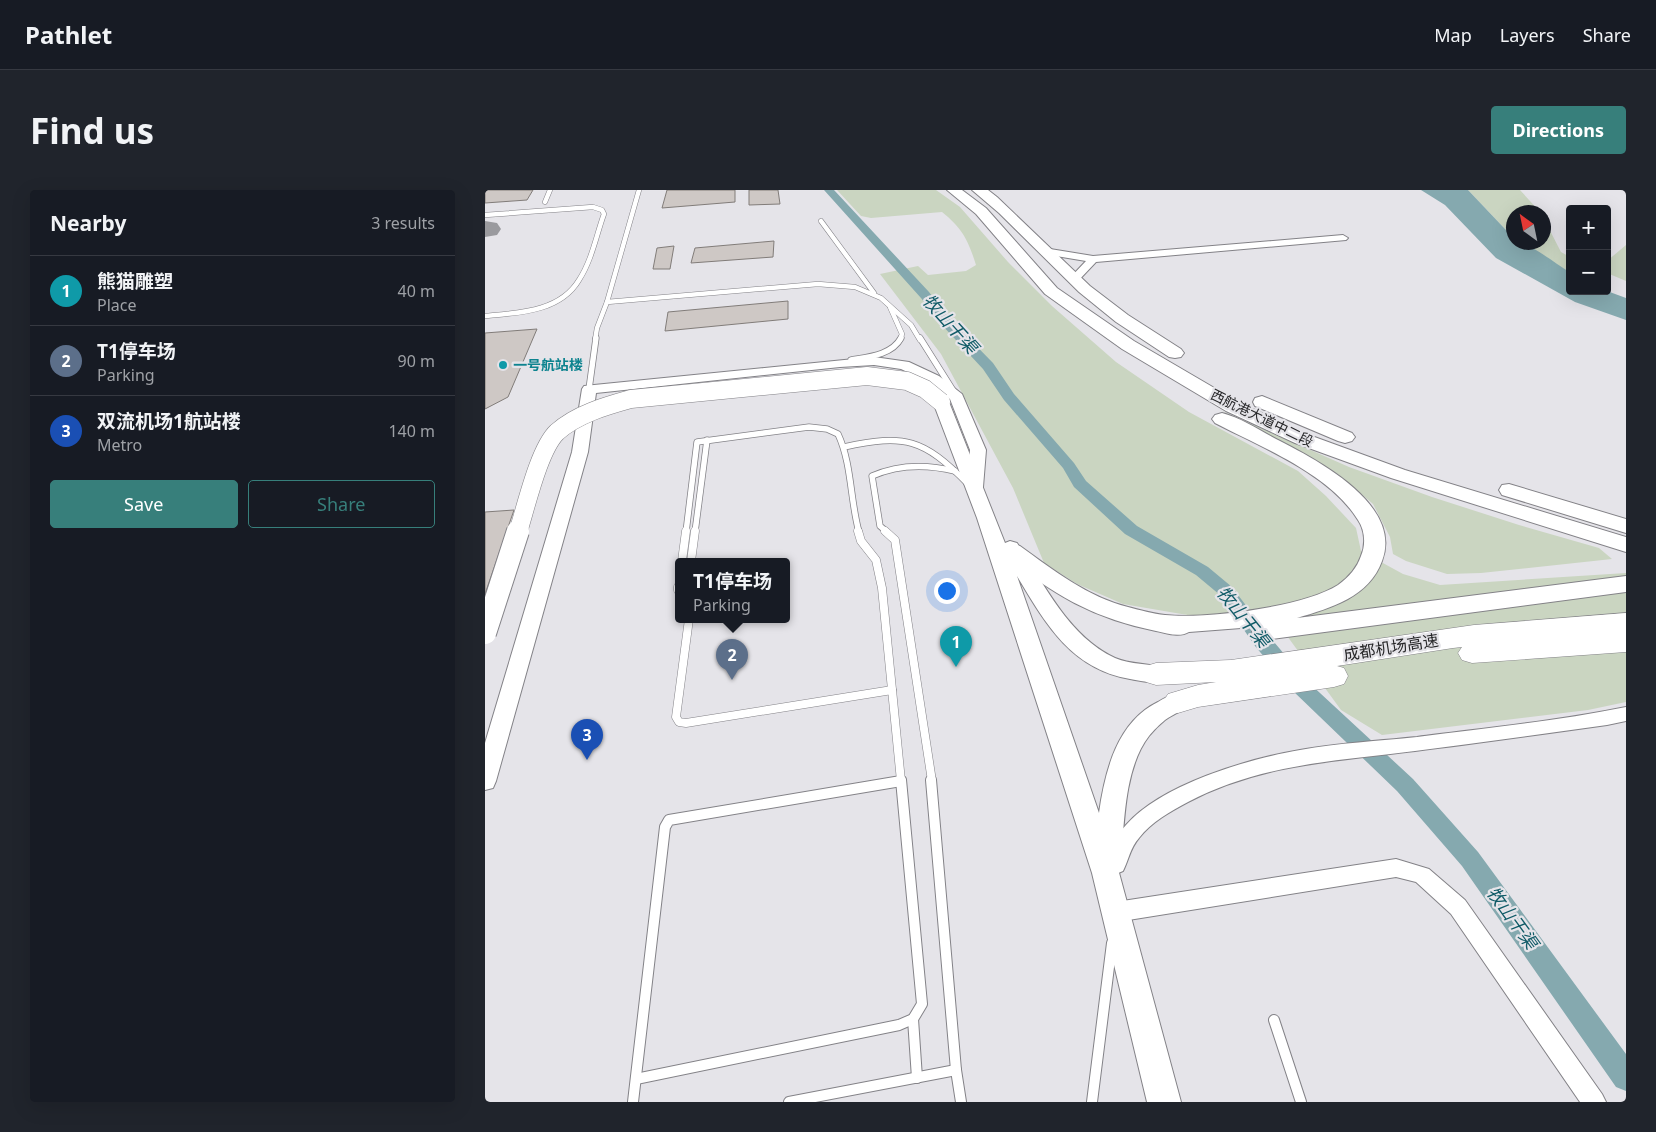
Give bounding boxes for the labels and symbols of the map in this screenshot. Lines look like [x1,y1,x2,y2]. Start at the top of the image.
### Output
north arrow [1506,205,1551,250]
water label: 牧山干渠 [918,289,986,360]
place label: 一号航站楼 [513,355,583,374]
marker: 一号航站楼 [497,359,509,371]
street label: 西航港大道中二段 [1208,384,1317,451]
your location [934,578,960,604]
water label: 牧山干渠 [1212,581,1278,654]
pin: 1 [940,626,972,667]
street label: 成都机场高速 [1342,629,1440,665]
pin: 2 [716,639,748,680]
pin: 3 [571,719,603,760]
water label: 牧山干渠 [1482,881,1545,956]

